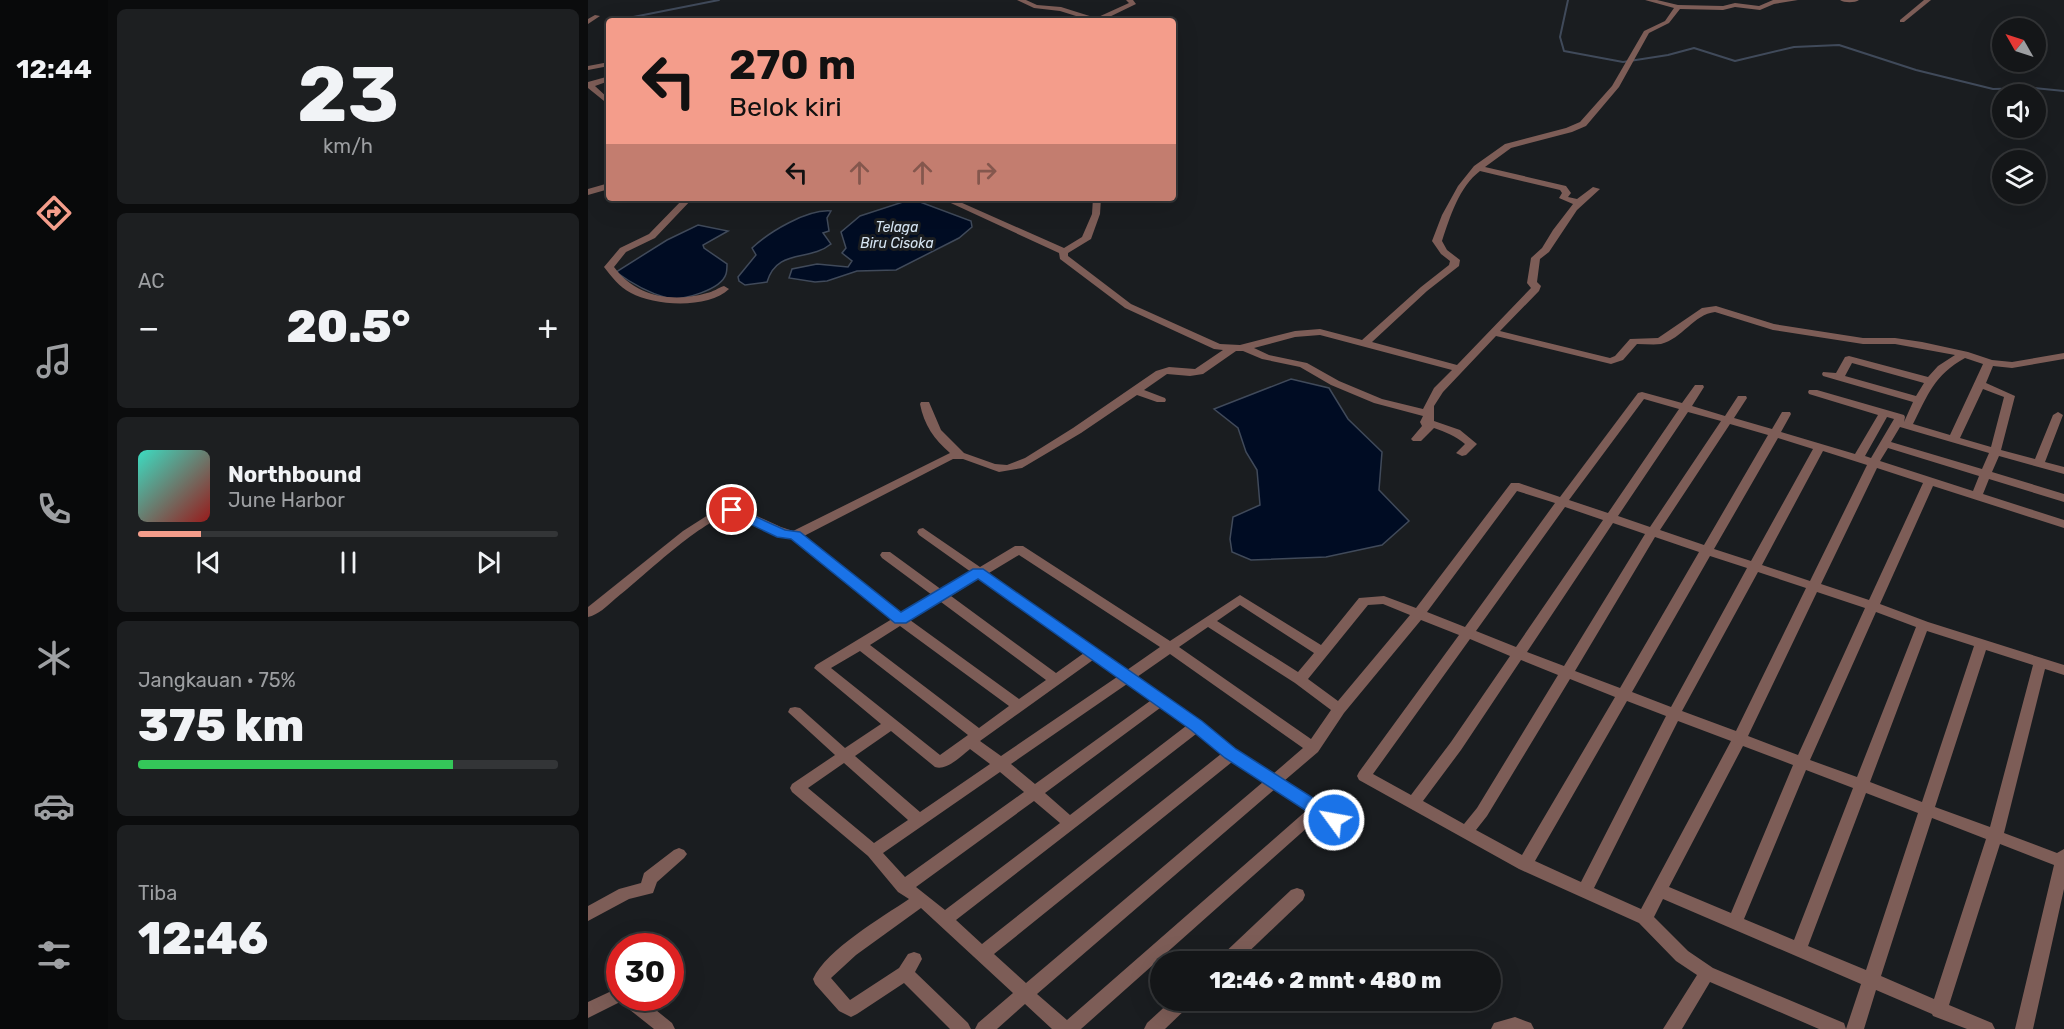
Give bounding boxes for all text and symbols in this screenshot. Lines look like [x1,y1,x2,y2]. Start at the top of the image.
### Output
north arrow [1992,18,2046,72]
map controls [1992,18,2046,204]
text: 270 m [729,40,856,90]
icon: left [630,42,708,120]
text: 23 [297,48,399,141]
text: 12:44 [16,53,92,85]
button: sound [1992,84,2046,138]
text: Belok kiri [729,91,842,123]
text: km/h [323,134,373,158]
button: layers [1992,150,2046,204]
icon: left [780,156,813,189]
icon: ahead [843,156,876,189]
icon: ahead [906,156,939,189]
icon: right [969,156,1002,189]
icon: directions [33,192,75,234]
water label: Telaga Biru Cisoka [860,219,934,252]
text: AC [138,269,164,293]
text: 20.5° [286,300,411,353]
text: − [138,308,159,347]
text: + [537,308,558,347]
icon: music [33,340,75,382]
text: Northbound [228,461,361,488]
pin [706,484,757,535]
icon: phone [33,488,75,530]
text: June Harbor [228,488,345,512]
icon: arrive [715,493,748,526]
icon: previous [192,546,225,579]
icon: pause [332,546,365,579]
icon: next [472,546,505,579]
icon: climate [33,637,75,679]
text: Jangkauan · 75% [138,668,296,692]
text: 375 km [138,699,304,752]
icon: car [33,785,75,827]
position arrow [1302,788,1366,852]
text: Tiba [138,881,177,905]
text: 12:46 [138,912,268,965]
speed limit sign: 30 [606,933,684,1011]
icon: filters [33,934,75,976]
text: 12:46 · 2 mnt · 480 m [1210,967,1441,994]

